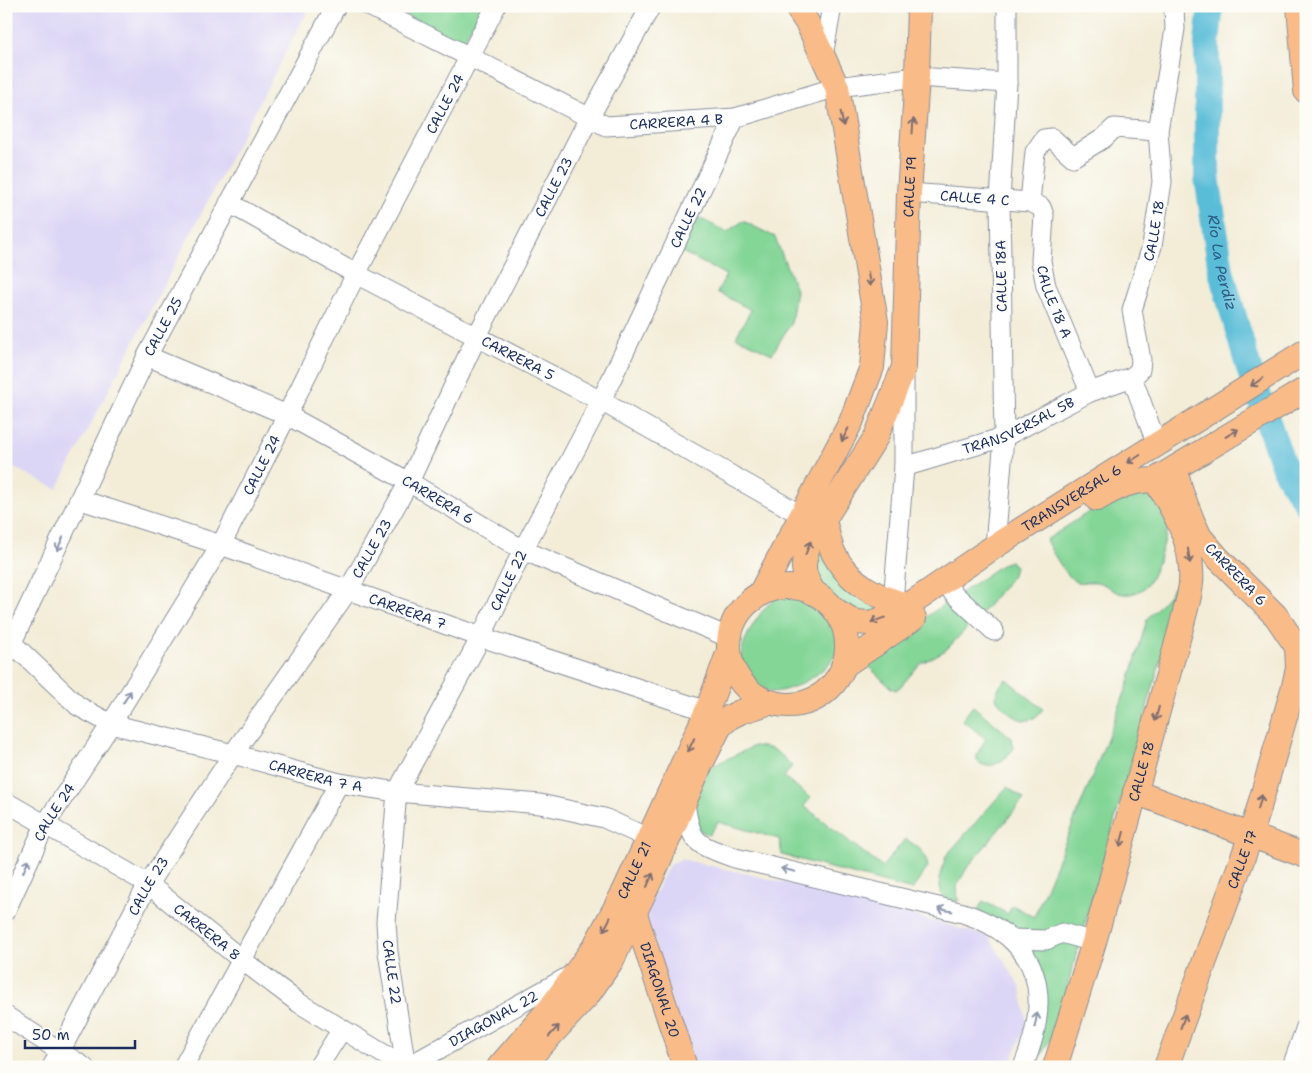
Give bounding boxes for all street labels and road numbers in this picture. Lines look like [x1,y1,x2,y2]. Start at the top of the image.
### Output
street label: CALLE 24 [422,71,468,137]
street label: CARRERA 4 B [629,110,724,134]
street label: CALLE 23 [531,154,577,220]
street label: CALLE 19 [899,155,921,218]
street label: CALLE 22 [666,184,710,251]
street label: CALLE 4 C [939,186,1010,209]
street label: CALLE 18 [1139,199,1168,264]
street label: CALLE 18A [991,240,1011,312]
street label: CALLE 18 A [1033,264,1076,341]
street label: CALLE 25 [140,294,186,359]
street label: CARRERA 5 [479,332,558,384]
street label: TRANSVERSAL 5B [960,393,1077,458]
street label: CALLE 24 [239,432,284,498]
street label: TRANSVERSAL 6 [1018,460,1125,536]
street label: CARRERA 6 [399,471,477,528]
street label: CALLE 23 [348,516,395,581]
street label: CARRERA 6 [1201,539,1271,609]
street label: CALLE 22 [486,547,531,614]
street label: CARRERA 7 [366,589,449,633]
street label: CALLE 18 [1124,739,1158,804]
street label: CARRERA 7 A [267,755,364,796]
street label: CALLE 24 [30,780,79,844]
street label: CALLE 17 [1223,828,1261,891]
street label: CALLE 21 [613,838,655,902]
street label: CALLE 23 [124,853,172,919]
street label: CARRERA 8 [170,899,244,964]
street label: CALLE 22 [379,938,405,1006]
street label: DIAGONAL 20 [636,940,684,1040]
street label: DIAGONAL 22 [446,986,541,1051]

